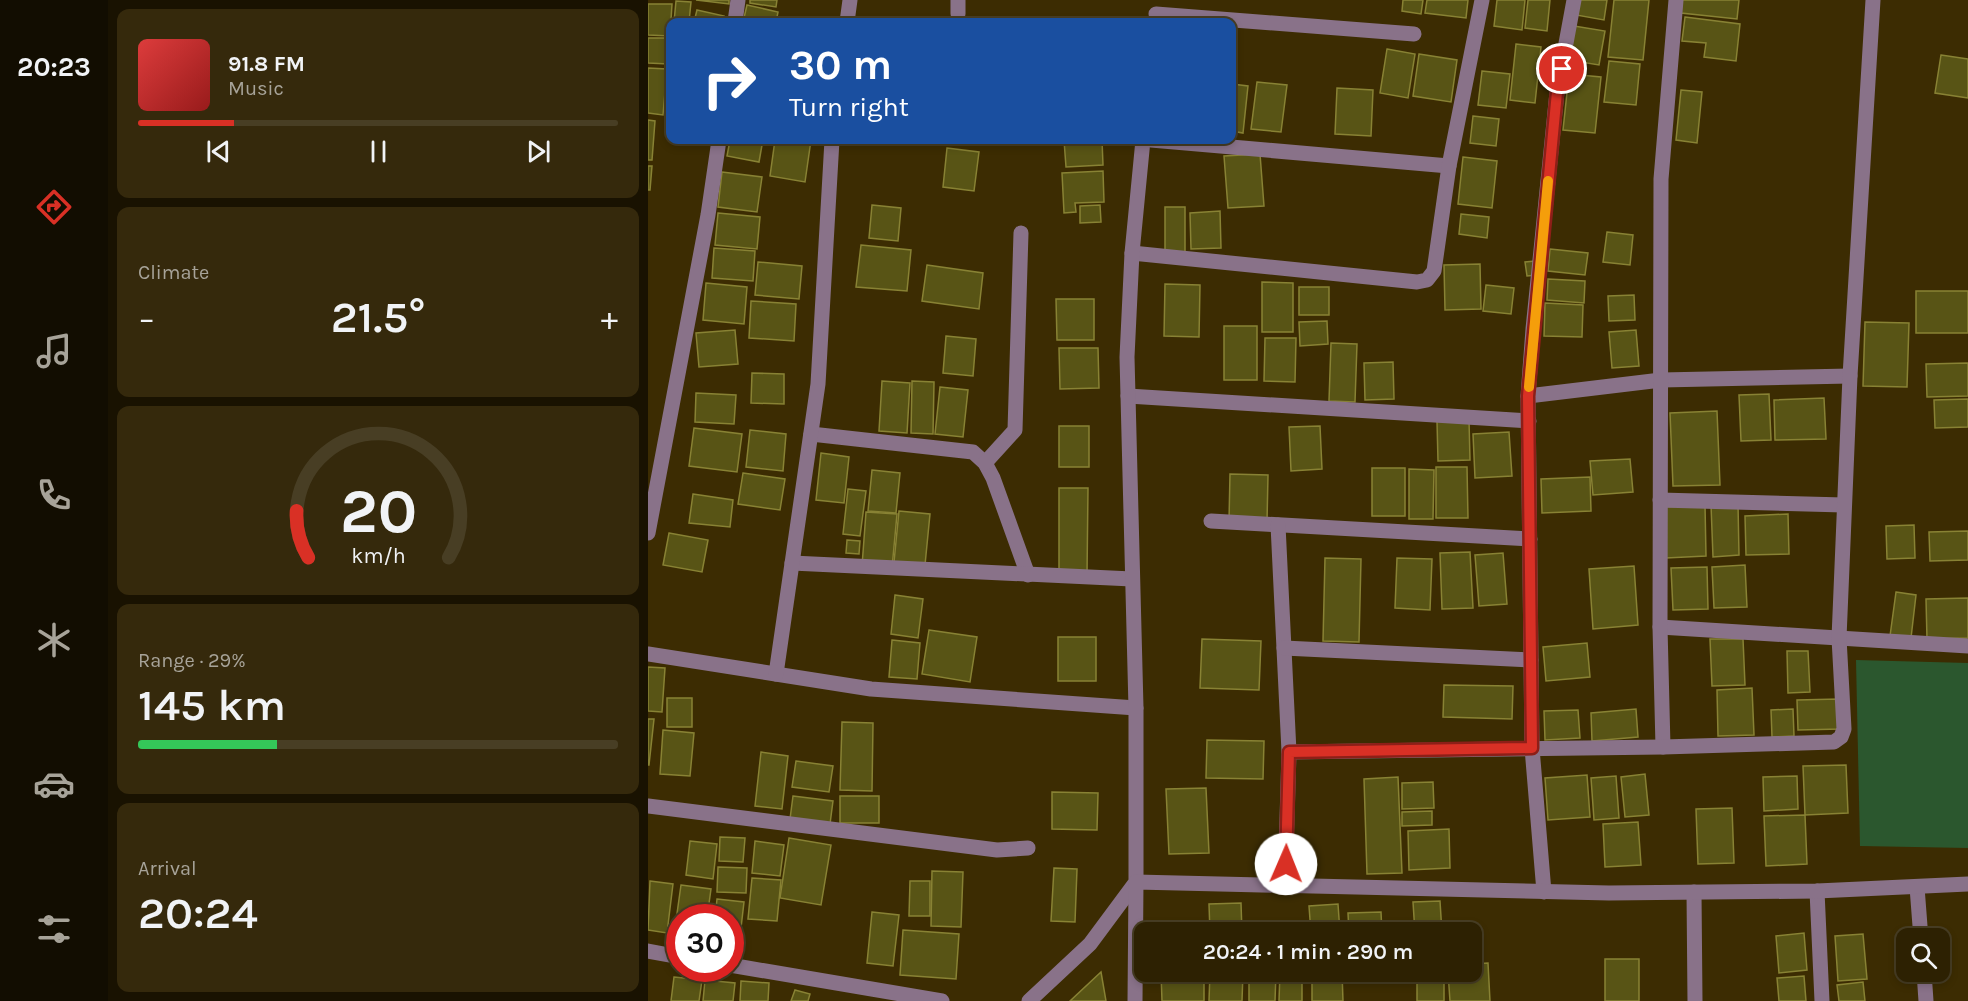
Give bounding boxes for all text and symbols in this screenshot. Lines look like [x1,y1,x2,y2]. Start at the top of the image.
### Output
text: 30 m [789,40,892,90]
icon: right [690,42,768,120]
pin [1536,43,1587,94]
text: 20:23 [17,51,91,83]
text: 91.8 FM [228,51,305,77]
icon: arrive [1545,52,1578,85]
text: Music [228,77,284,100]
text: Turn right [789,91,909,123]
icon: previous [202,135,235,168]
icon: pause [362,135,395,168]
icon: next [522,135,555,168]
icon: directions [33,186,75,228]
text: Climate [138,261,209,284]
text: 21.5° [331,291,425,343]
text: − [138,299,155,337]
text: + [601,299,618,337]
icon: music [33,330,75,372]
icon: phone [33,474,75,516]
text: 20 [339,475,417,548]
text: km/h [351,543,405,568]
icon: climate [33,619,75,661]
text: Range · 29% [138,649,246,672]
text: 145 km [138,679,286,731]
icon: car [33,763,75,805]
position arrow [1254,832,1318,896]
text: Arrival [138,857,197,880]
text: 20:24 [138,887,258,939]
speed limit sign: 30 [666,904,744,982]
icon: filters [33,908,75,950]
map controls [1896,928,1950,982]
button: search [1896,928,1950,982]
text: 20:24 · 1 min · 290 m [1203,939,1413,965]

